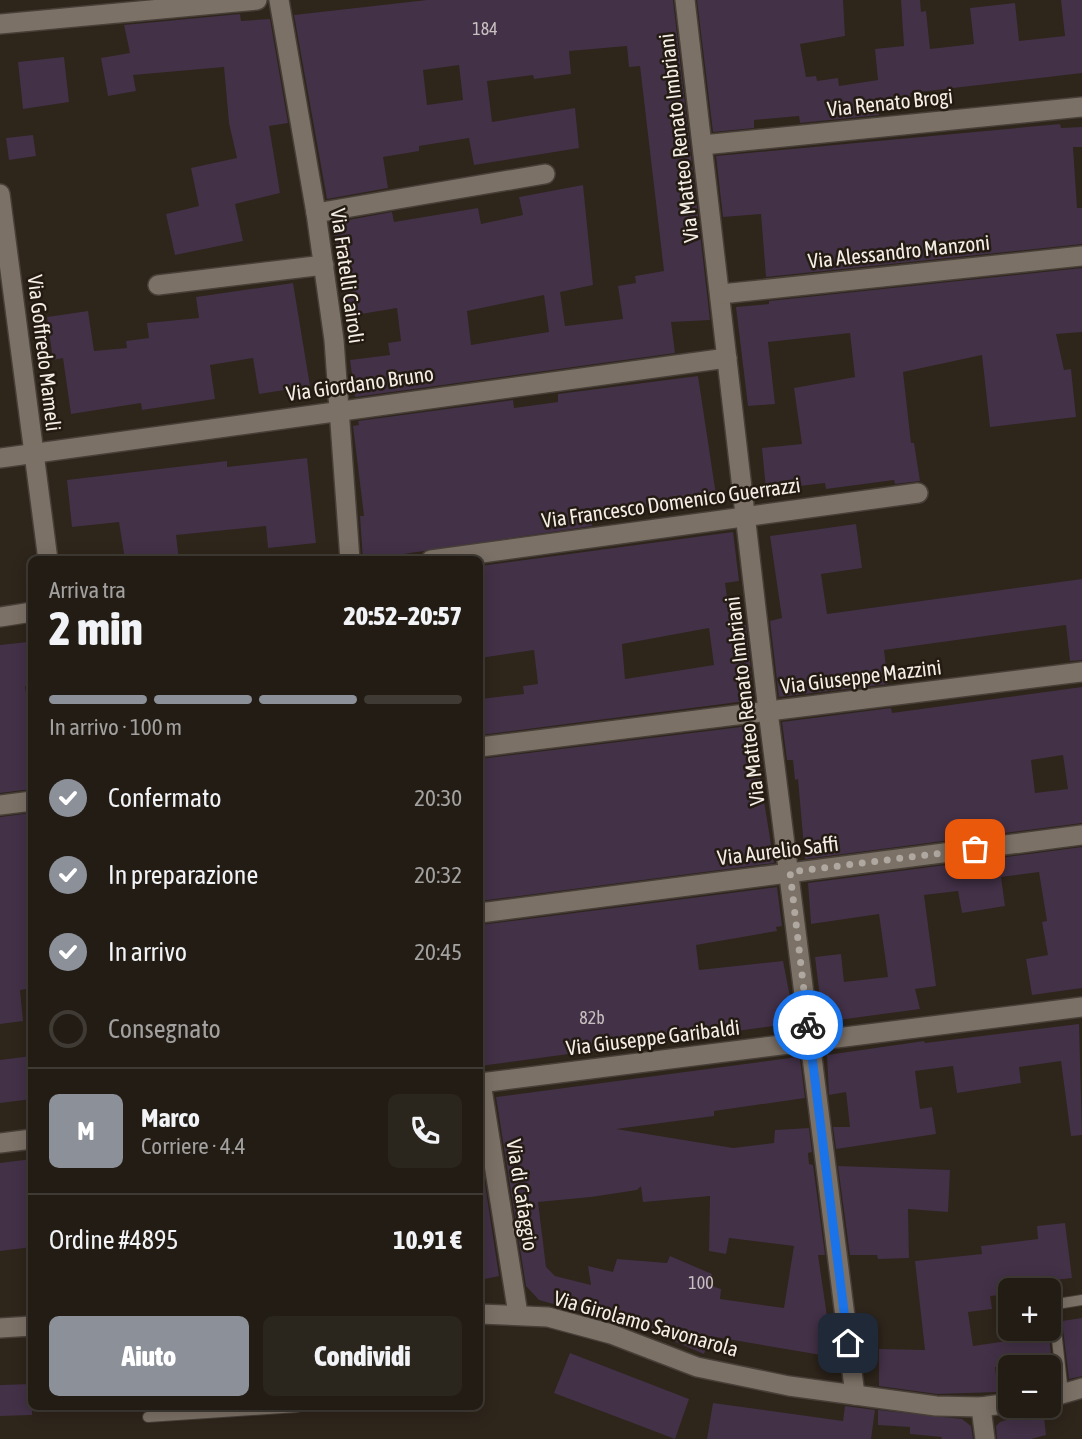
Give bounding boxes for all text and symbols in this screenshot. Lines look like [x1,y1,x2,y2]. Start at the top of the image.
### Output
house number: 184 [472,18,498,39]
street label: Via Matteo Renato Imbriani [653,32,703,244]
street label: Via Renato Brogi [826,83,954,121]
street label: Via Fratelli Cairoli [327,207,369,345]
street label: Via Alessandro Manzoni [807,230,991,272]
street label: Via Goffredo Mameli [23,273,66,432]
street label: Via Giordano Bruno [285,361,435,405]
street label: Via Francesco Domenico Guerrazzi [540,472,802,532]
text: Arriva tra [49,577,126,603]
street label: Via Matteo Renato Imbriani [719,595,769,807]
text: 20:52–20:57 [344,601,462,631]
text: 2 min [49,602,143,655]
street label: Via Giuseppe Mazzini [779,654,943,698]
text: In arrivo · 100 m [49,714,182,740]
icon: check [49,779,87,817]
text: Confermato [108,783,221,813]
text: 20:30 [414,785,462,811]
pin [945,819,1005,879]
icon: bag [956,830,994,868]
street label: Via Aurelio Saffi [716,831,840,869]
icon: check [49,856,87,894]
text: In preparazione [108,860,258,890]
text: 20:32 [414,862,462,888]
icon: check [49,933,87,971]
text: In arrivo [108,937,187,967]
text: 20:45 [414,939,462,965]
courier [773,990,843,1060]
icon: bike [789,1006,827,1044]
house number: 82b [579,1007,605,1028]
text: Consegnato [108,1014,221,1044]
street label: Via Giuseppe Garibaldi [565,1014,741,1060]
button: phone [388,1094,462,1168]
text: Marco [141,1103,200,1133]
text: M [77,1116,95,1146]
text: Corriere · 4.4 [141,1133,246,1159]
street label: Via di Cafaggio [502,1137,544,1252]
text: Ordine #4895 [49,1225,178,1255]
text: 10.91 € [393,1225,462,1255]
house number: 100 [688,1272,714,1293]
map controls [998,1278,1061,1418]
button: + [998,1278,1061,1341]
street label: Via Girolamo Savonarola [551,1285,741,1361]
pin [818,1313,878,1373]
button: Aiuto [49,1316,249,1396]
button: Condividi [263,1316,462,1396]
icon: home [829,1324,867,1362]
button: − [998,1355,1061,1418]

